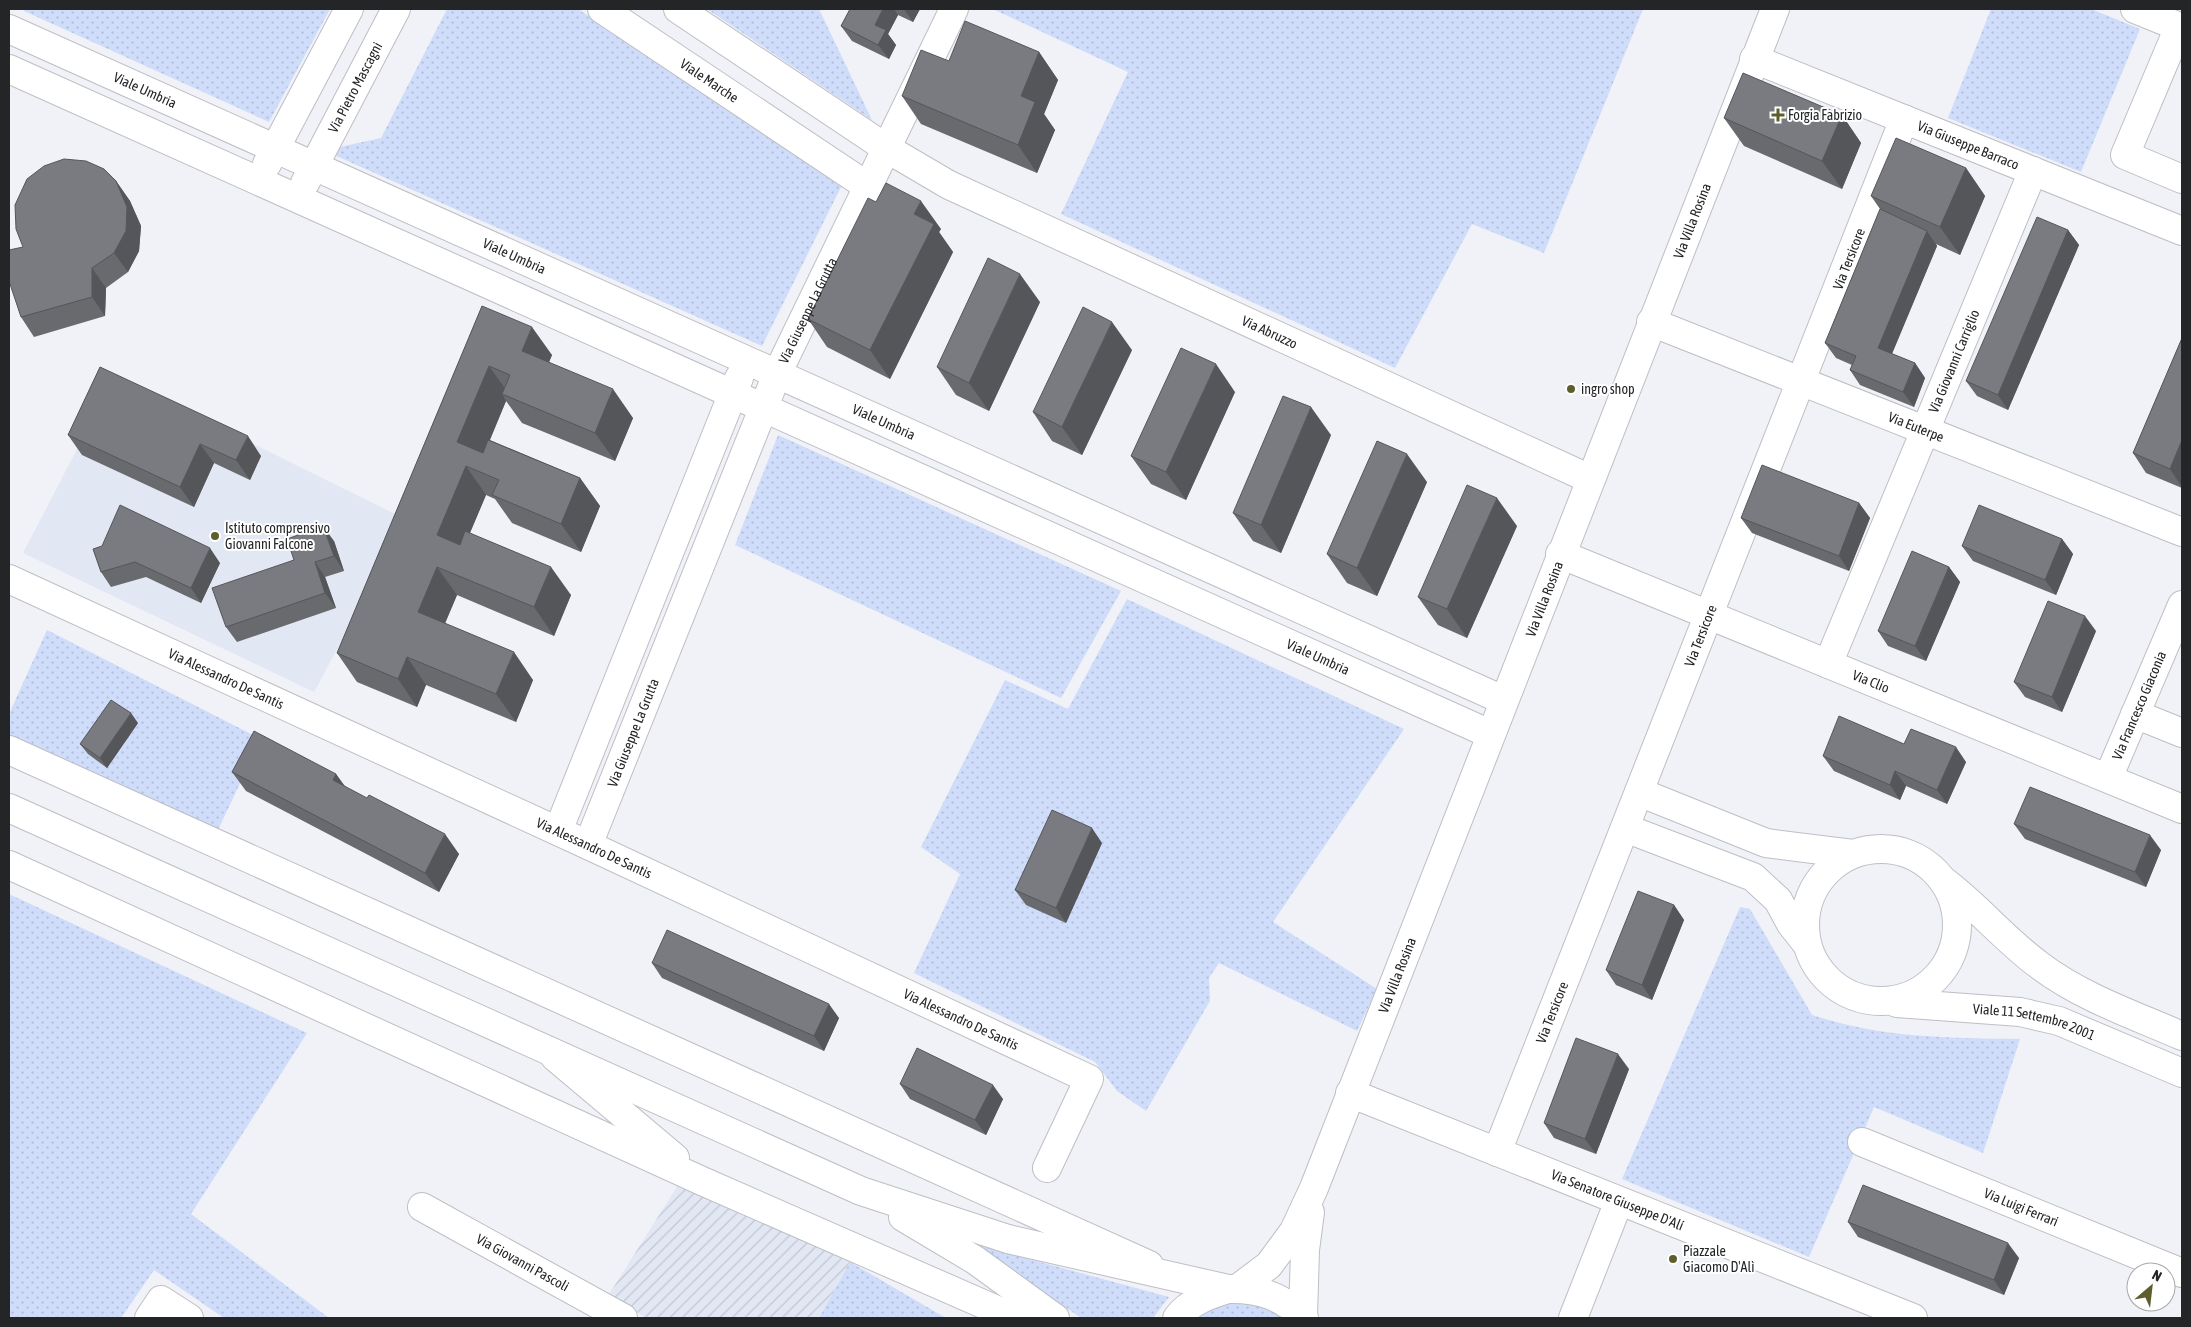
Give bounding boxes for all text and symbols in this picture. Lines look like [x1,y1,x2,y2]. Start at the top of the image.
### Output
street label: Via Pietro Mascagni [325,39,385,135]
street label: Viale Marche [677,55,742,106]
street label: Viale Umbria [111,69,179,111]
place label: Forgia Fabrizio [1788,107,1862,123]
marker: Forgia Fabrizio [1772,109,1784,121]
street label: Via Giuseppe Barraco [1915,118,2022,173]
street label: Via Villa Rosina [1670,181,1714,261]
street label: Via Tersicore [1830,226,1868,292]
street label: Viale Umbria [480,235,548,277]
street label: Via Giuseppe La Grutta [775,255,840,366]
street label: Via Giovanni Carriglio [1925,307,1983,415]
street label: Via Abruzzo [1239,312,1300,352]
place label: ingro shop [1581,381,1635,397]
marker: ingro shop [1565,383,1577,395]
street label: Viale Umbria [850,401,918,443]
street label: Via Euterpe [1886,409,1946,445]
place label: Istituto comprensivo Giovanni Falcone [225,520,330,552]
marker: Istituto comprensivo Giovanni Falcone [209,530,221,542]
street label: Via Villa Rosina [1522,559,1566,639]
street label: Via Tersicore [1681,603,1720,669]
street label: Viale Umbria [1284,636,1352,678]
street label: Via Alessandro De Santis [166,645,287,712]
street label: Via Francesco Giaconia [2109,649,2169,762]
street label: Via Clio [1850,667,1892,696]
street label: Via Giuseppe La Grutta [604,676,662,789]
street label: Via Alessandro De Santis [534,814,654,882]
street label: Via Villa Rosina [1375,935,1419,1015]
street label: Via Tersicore [1533,979,1571,1046]
street label: Via Alessandro De Santis [901,985,1021,1053]
street label: Viale 11 Settembre 2001 [1972,1001,2098,1043]
street label: Via Senatore Giuseppe D'Alí [1549,1166,1686,1234]
street label: Via Luigi Ferrari [1982,1185,2061,1229]
street label: Via Giovanni Pascoli [474,1231,572,1295]
place label: Piazzale Giacomo D'Alì [1683,1243,1754,1275]
marker: Piazzale Giacomo D'Alì [1667,1253,1679,1265]
north arrow [2126,1262,2176,1312]
text: N [2150,1267,2165,1285]

